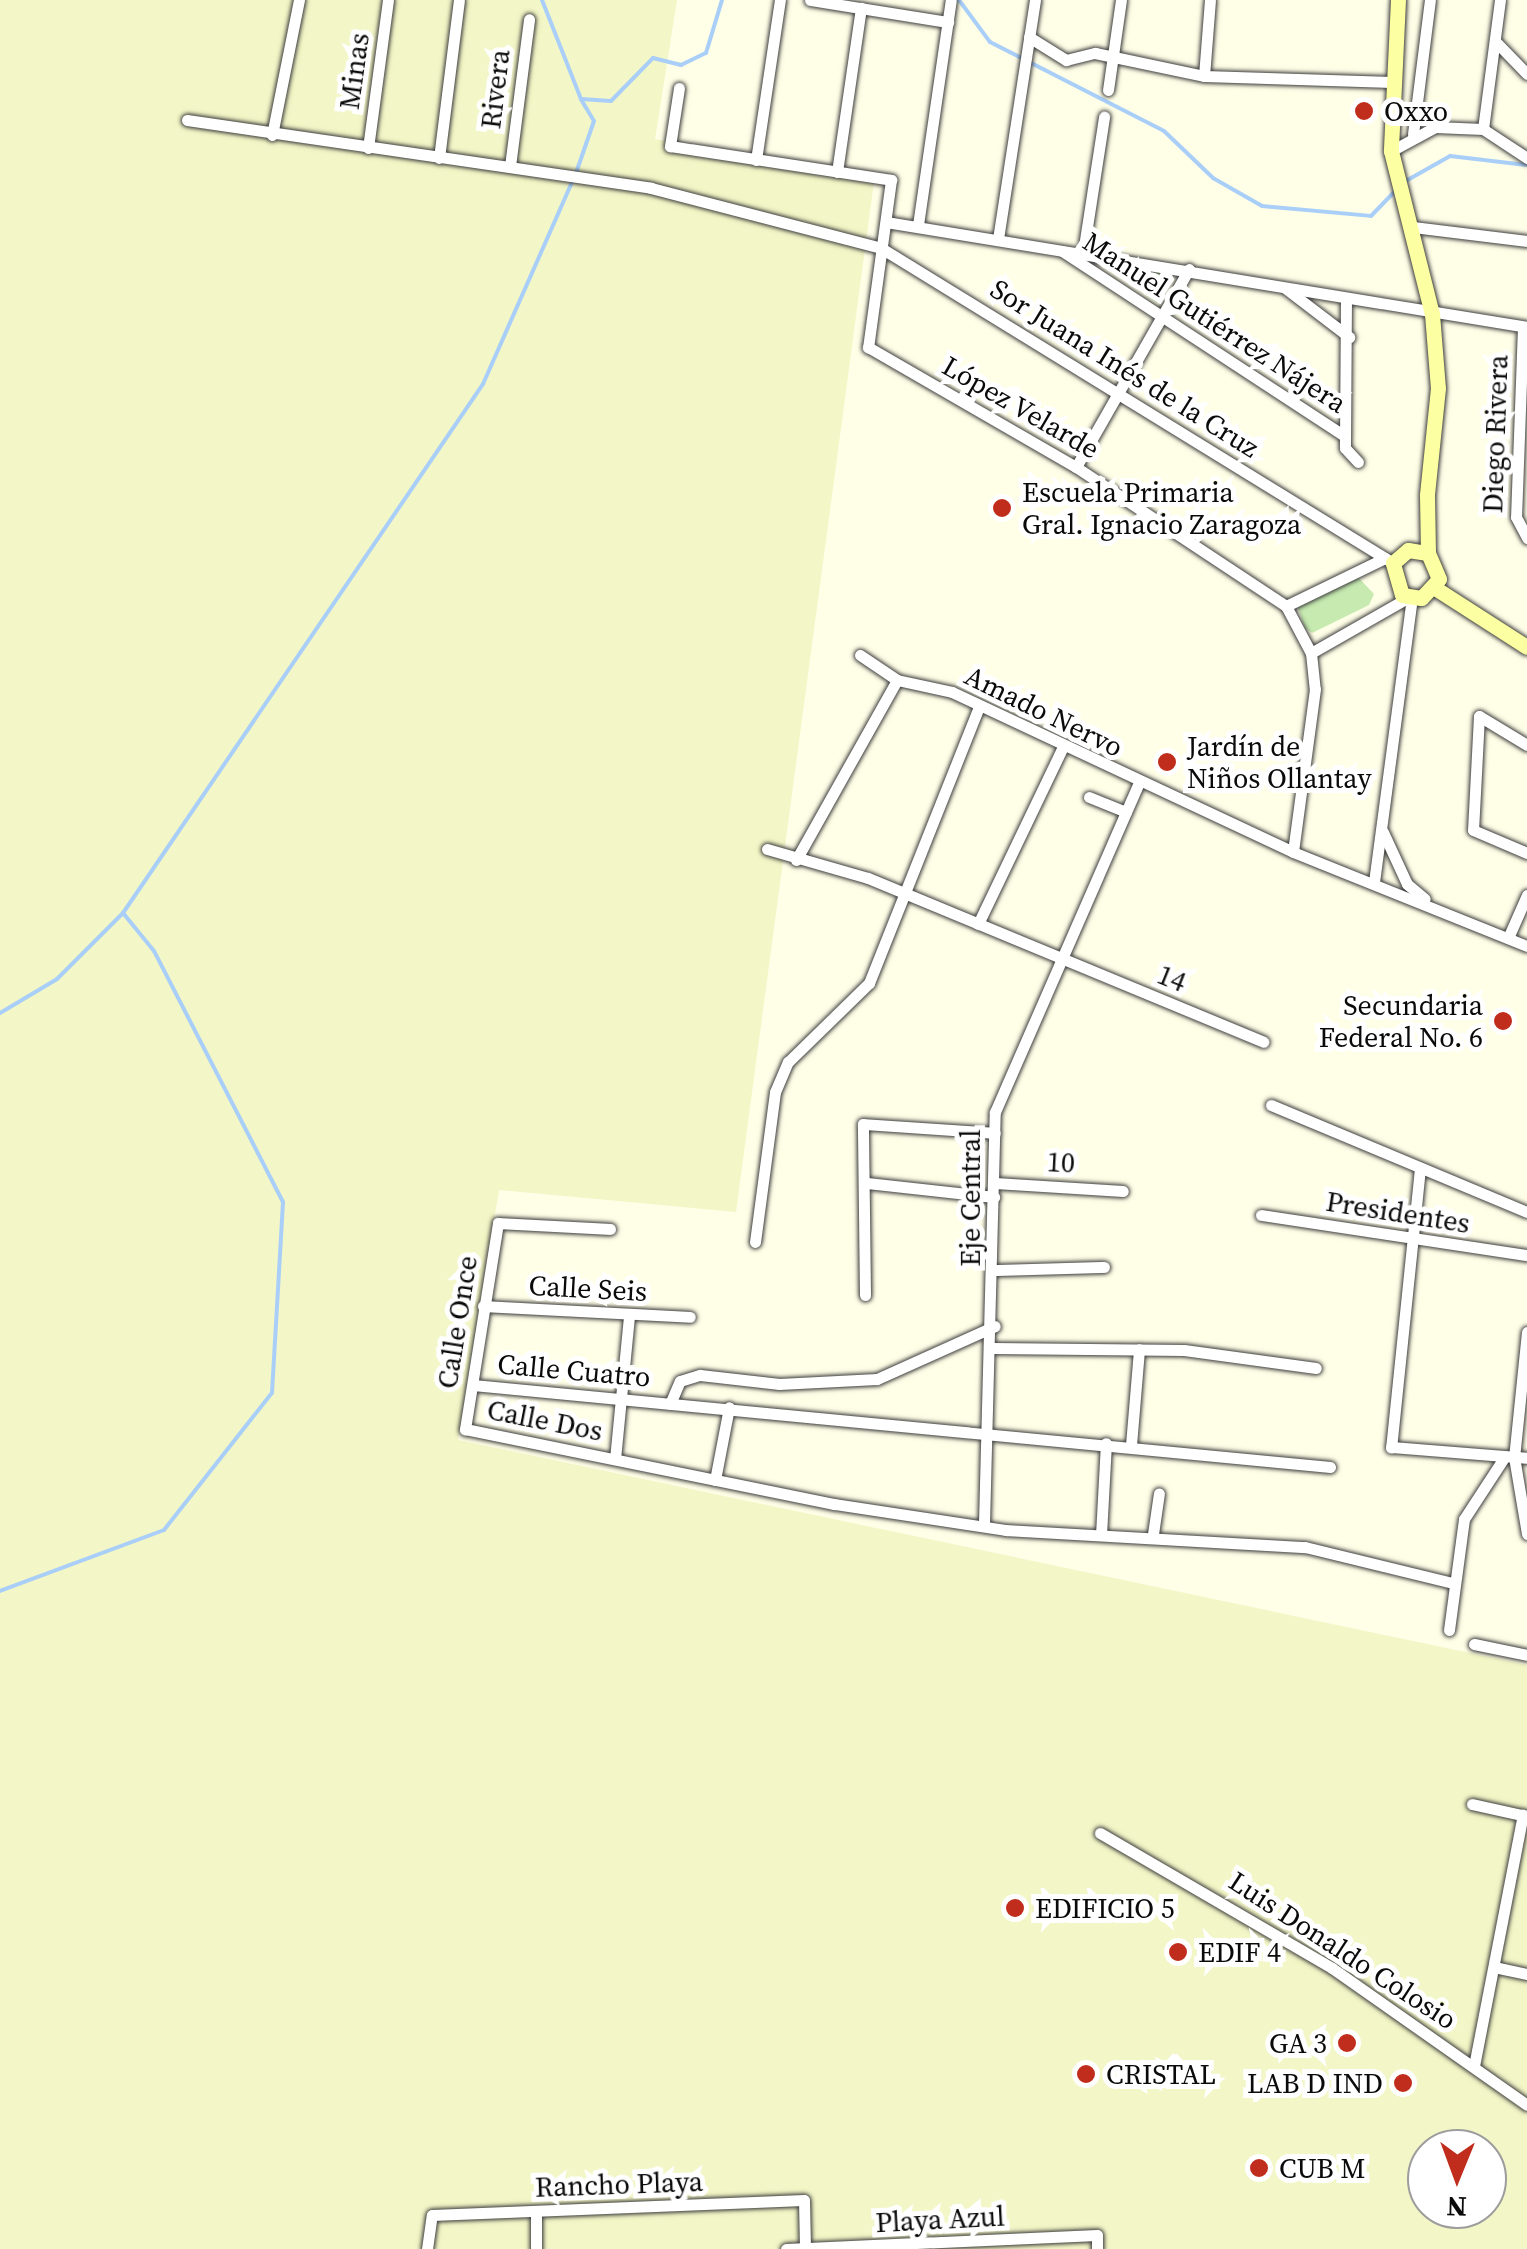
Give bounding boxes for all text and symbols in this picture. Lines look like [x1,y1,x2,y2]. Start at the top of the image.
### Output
street label: Minas [332,31,376,111]
street label: Rivera [473,47,517,131]
place label: Oxxo [1384,94,1448,128]
marker: Oxxo [1353,100,1375,122]
street label: Manuel Gutiérrez Nájera [1077,224,1353,420]
street label: Sor Juana Inés de la Cruz [985,272,1265,464]
street label: López Velarde [936,348,1106,466]
street label: Diego Rivera [1475,354,1515,514]
place label: Escuela Primaria Gral. Ignacio Zaragoza [1022,475,1301,541]
marker: Escuela Primaria Gral. Ignacio Zaragoza [991,497,1013,519]
street label: Amado Nervo [960,658,1128,764]
place label: Jardín de Niños Ollantay [1187,729,1371,795]
marker: Jardín de Niños Ollantay [1156,751,1178,773]
street label: 14 [1153,957,1191,999]
place label: Secundaria Federal No. 6 [1319,988,1483,1054]
marker: Secundaria Federal No. 6 [1492,1010,1514,1032]
street label: Eje Central [953,1129,987,1267]
street label: 10 [1046,1144,1076,1180]
street label: Presidentes [1324,1184,1472,1240]
street label: Calle Once [430,1253,484,1391]
street label: Calle Seis [528,1268,648,1308]
street label: Calle Cuatro [496,1347,652,1393]
street label: Calle Dos [484,1392,606,1448]
street label: Luis Donaldo Colosio [1223,1864,1463,2036]
place label: EDIFICIO 5 [1035,1891,1175,1925]
marker: EDIFICIO 5 [1004,1897,1026,1919]
place label: EDIF 4 [1198,1935,1281,1969]
marker: EDIF 4 [1167,1941,1189,1963]
place label: GA 3 [1269,2026,1327,2060]
marker: GA 3 [1336,2032,1358,2054]
place label: CRISTAL [1106,2057,1216,2091]
marker: CRISTAL [1075,2063,1097,2085]
place label: LAB D IND [1247,2066,1383,2100]
marker: LAB D IND [1392,2072,1414,2094]
north arrow [1407,2129,1507,2229]
place label: CUB M [1279,2151,1366,2185]
marker: CUB M [1248,2157,1270,2179]
street label: Rancho Playa [534,2164,704,2204]
text: N [1446,2188,1467,2226]
street label: Playa Azul [875,2199,1005,2239]

